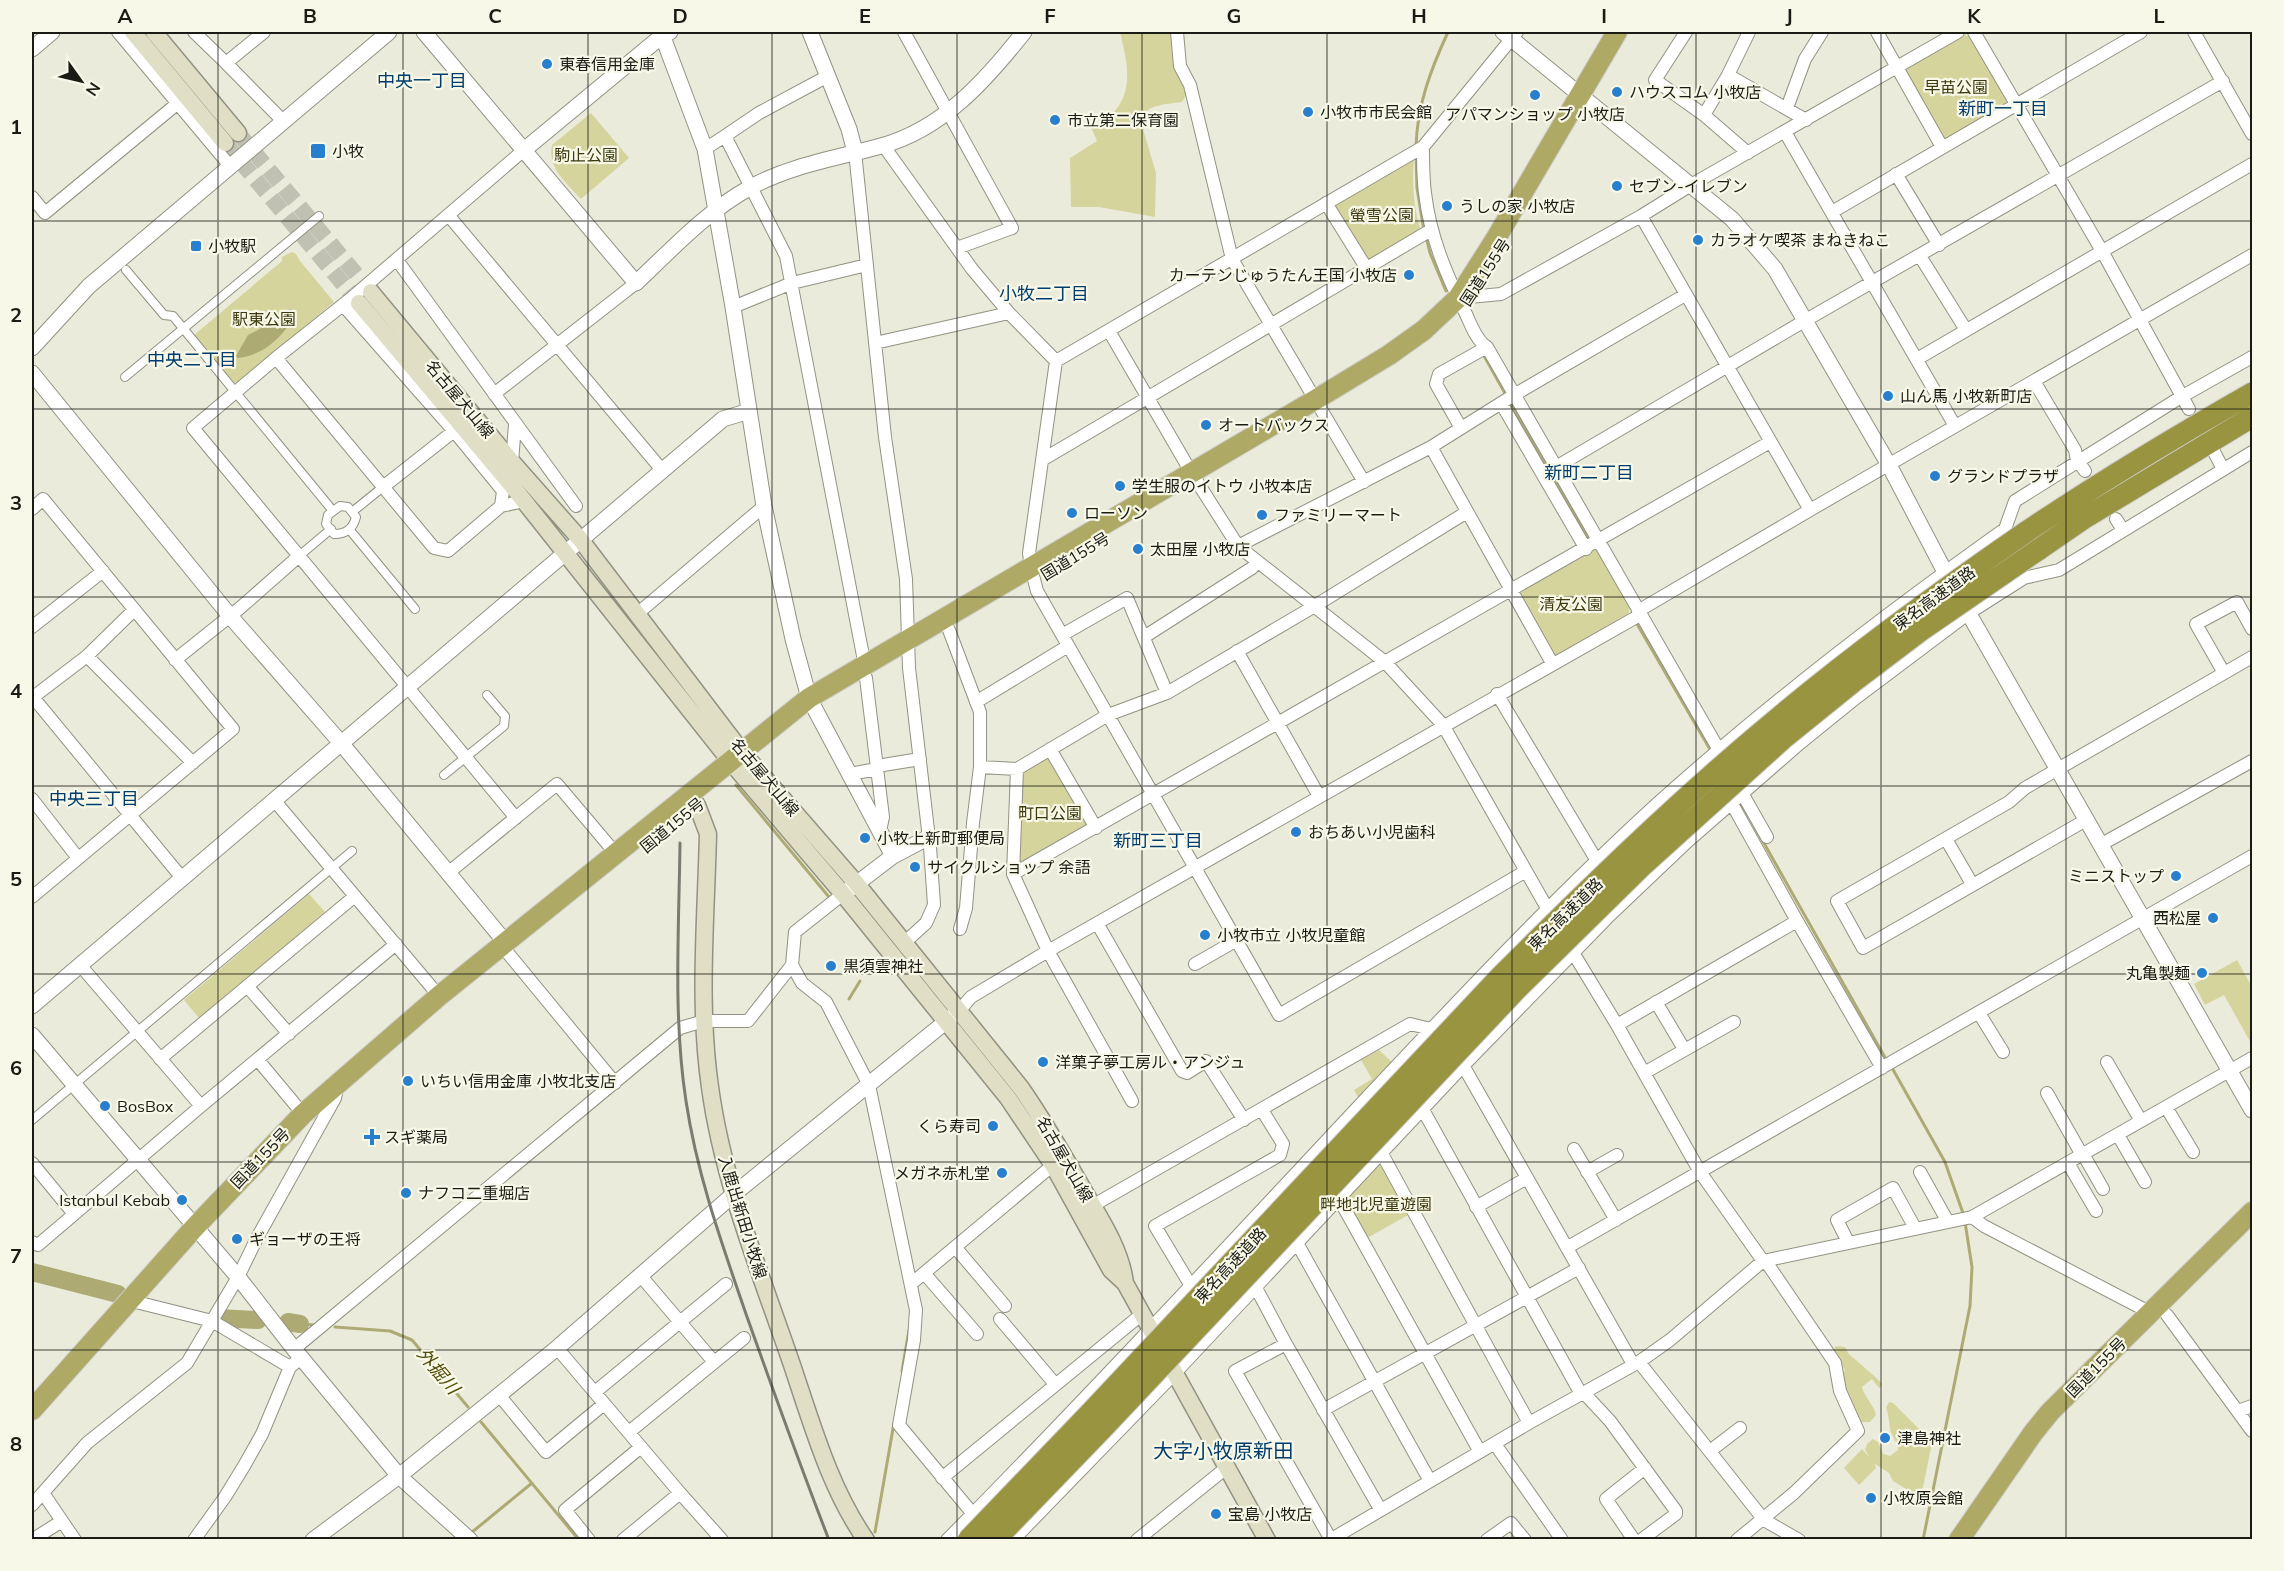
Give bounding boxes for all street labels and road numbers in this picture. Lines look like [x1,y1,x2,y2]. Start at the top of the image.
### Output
street label: 国道155号 [1456,234,1514,310]
street label: 名古屋犬山線 [421,356,499,442]
street label: 国道155号 [1037,528,1113,584]
street label: 東名高速道路 [1889,562,1979,634]
street label: 名古屋犬山線 [726,734,804,820]
street label: 国道155号 [636,793,708,857]
street label: 東名高速道路 [1524,873,1606,955]
street label: 名古屋犬山線 [1032,1112,1098,1206]
street label: 国道155号 [226,1123,294,1193]
street label: 入鹿出新田小牧線 [715,1153,771,1281]
street label: 東名高速道路 [1190,1223,1270,1307]
street label: 国道155号 [2062,1333,2130,1401]

